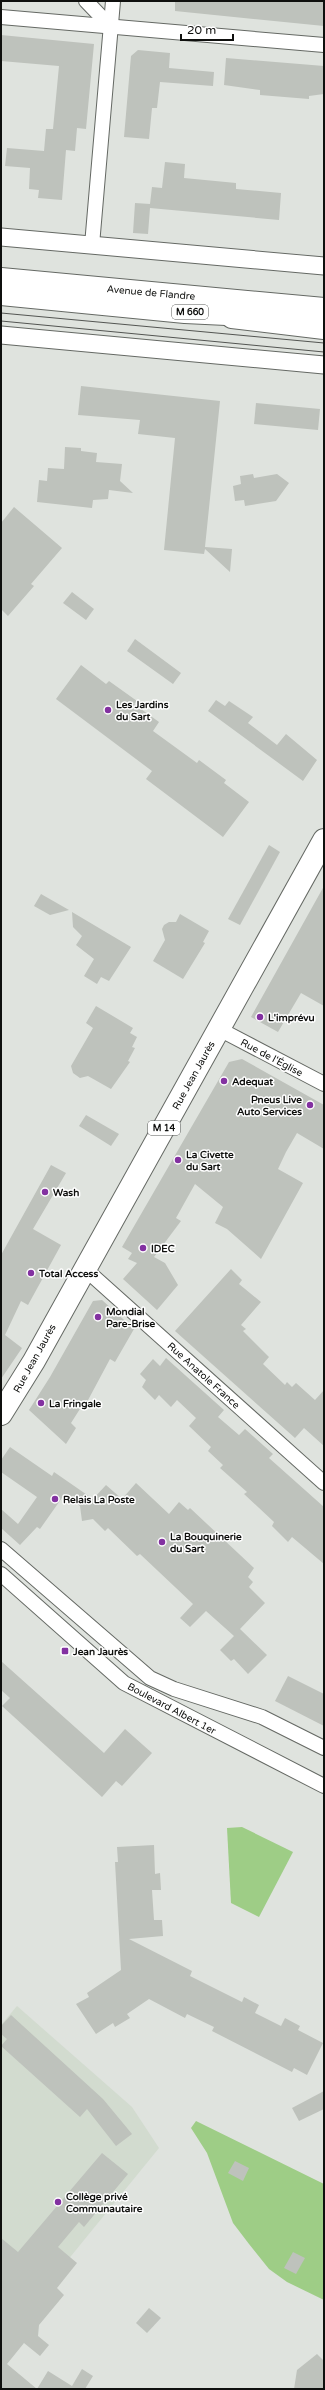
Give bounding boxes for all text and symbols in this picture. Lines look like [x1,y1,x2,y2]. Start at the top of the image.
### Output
scale bar [181,16,233,42]
text: 20 m [187,23,216,37]
street label: Avenue de Flandre [106,283,196,303]
road number: M 660 [172,305,208,319]
place label: Les Jardins du Sart [116,699,169,723]
marker: Les Jardins du Sart [103,705,113,715]
marker: L'imprévu [255,1012,265,1022]
place label: L'imprévu [268,1012,315,1024]
street label: Rue de l'Église [238,1036,305,1079]
street label: Rue Jean Jaurès [170,1039,218,1112]
marker: Adequat [219,1076,229,1086]
place label: Adequat [232,1076,273,1088]
place label: Pneus Live Auto Services [237,1094,302,1118]
marker: Pneus Live Auto Services [305,1100,315,1110]
road number: M 14 [148,1121,180,1135]
place label: La Civette du Sart [186,1149,234,1173]
marker: La Civette du Sart [173,1155,183,1165]
marker: Wash [40,1187,50,1197]
place label: Wash [53,1187,79,1199]
marker: IDEC [138,1243,148,1253]
place label: IDEC [151,1243,175,1255]
marker: Total Access [26,1268,36,1278]
place label: Total Access [38,1268,98,1280]
place label: Mondial Pare-Brise [106,1306,155,1330]
marker: Mondial Pare-Brise [93,1312,103,1322]
street label: Rue Jean Jaurès [11,1322,59,1395]
street label: Rue Anatole France [165,1340,242,1412]
marker: La Fringale [36,1398,46,1408]
place label: La Fringale [49,1398,102,1410]
marker: Relais La Poste [50,1494,60,1504]
place label: Relais La Poste [63,1494,135,1506]
place label: La Bouquinerie du Sart [170,1531,242,1555]
marker: La Bouquinerie du Sart [157,1537,167,1547]
marker: Jean Jaurès [60,1646,70,1656]
place label: Jean Jaurès [72,1646,128,1658]
street label: Boulevard Albert 1er [125,1680,218,1737]
place label: Collège privé Communautaire [66,2191,143,2215]
marker: Collège privé Communautaire [53,2197,63,2207]

